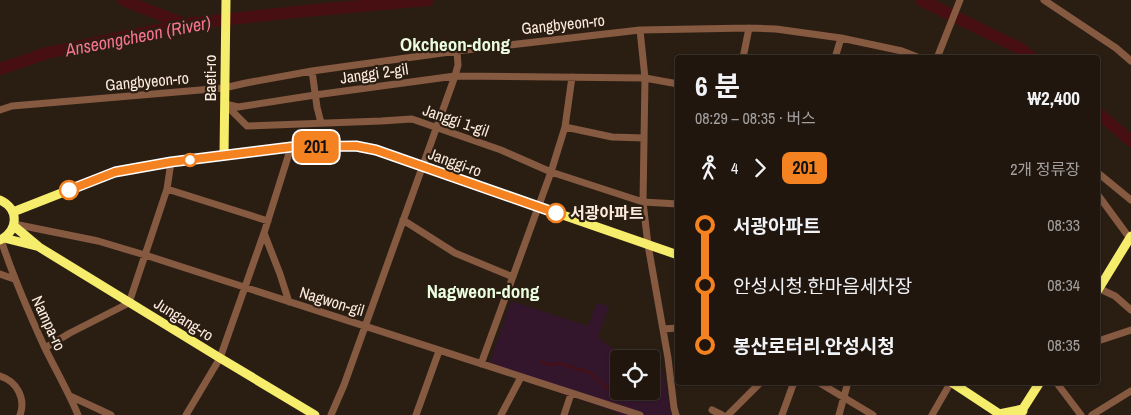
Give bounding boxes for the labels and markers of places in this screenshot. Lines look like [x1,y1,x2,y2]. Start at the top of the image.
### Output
unlabelled marker [183,153,197,167]
unlabelled marker [59,180,79,200]
place label: 서광아파트 [570,202,644,224]
marker: 서광아파트 [546,203,566,223]

